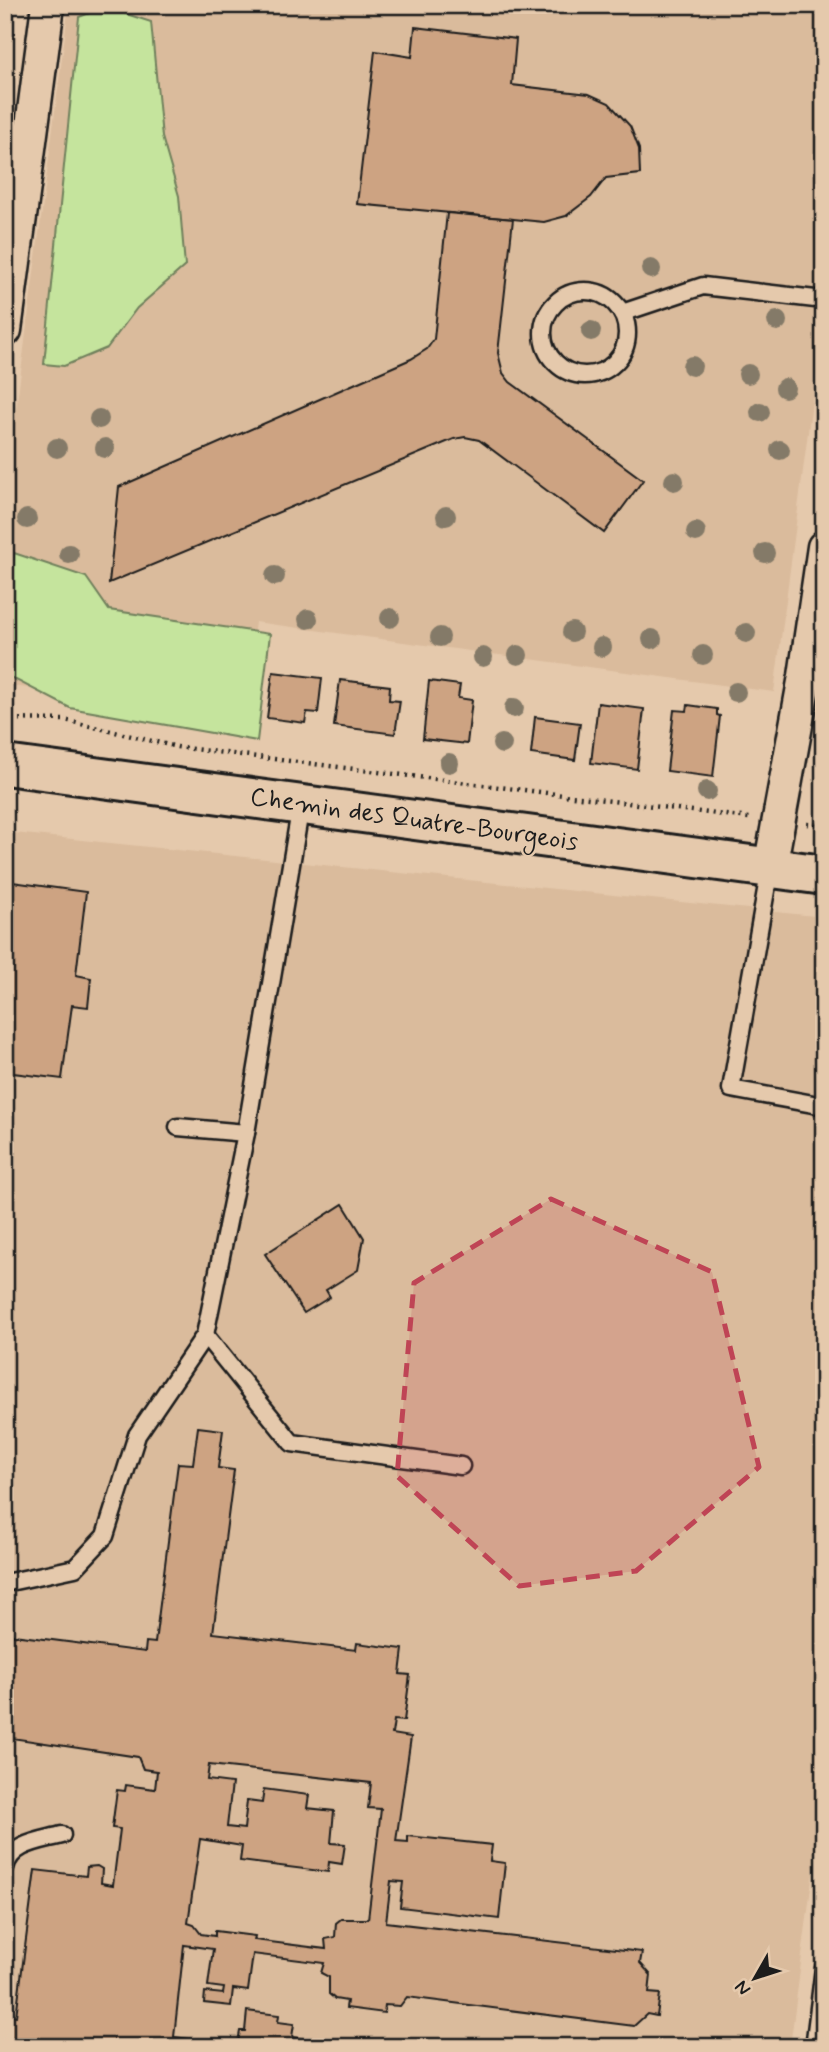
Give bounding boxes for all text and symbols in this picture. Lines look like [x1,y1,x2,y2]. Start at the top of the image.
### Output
street label: Chemin des Quatre-Bourgeois [247,780,580,862]
north arrow [720,1944,790,2014]
text: N [729,1975,757,2001]

